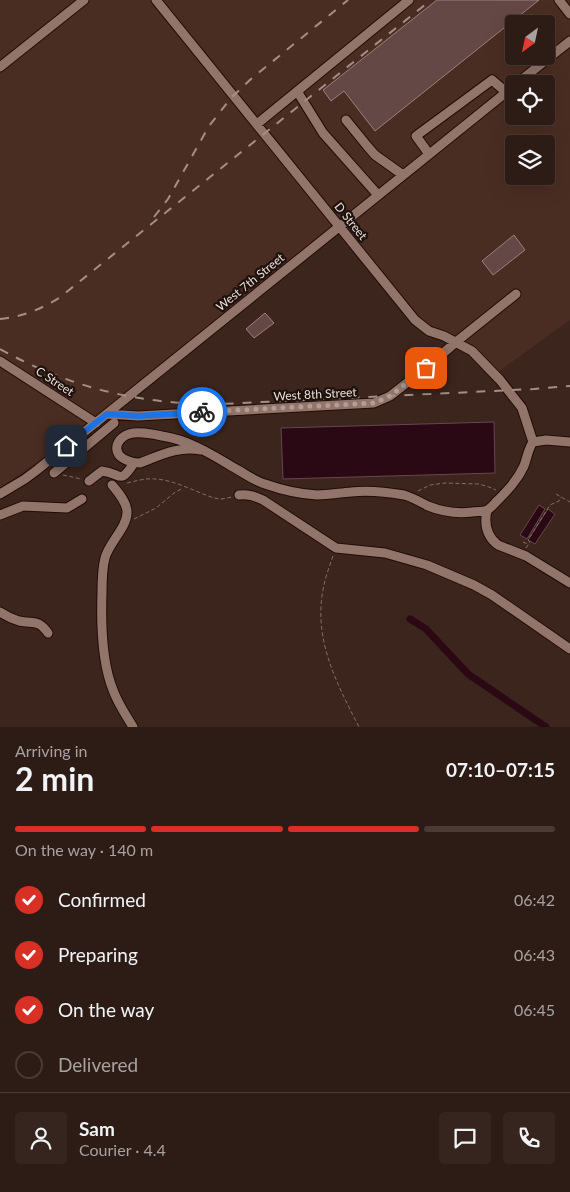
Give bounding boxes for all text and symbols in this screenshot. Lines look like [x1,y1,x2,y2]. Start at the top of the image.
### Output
north arrow [505,15,555,65]
map controls [505,15,555,185]
button: locate [505,75,555,125]
button: layers [505,135,555,185]
street label: D Street [331,199,371,243]
street label: West 7th Street [213,250,288,314]
pin [405,347,447,389]
icon: bag [412,354,440,382]
street label: C Street [33,363,78,399]
street label: West 8th Street [273,384,358,404]
courier [177,387,227,437]
icon: bike [188,398,216,426]
pin [45,425,87,467]
icon: home [52,432,80,460]
text: Arriving in [15,741,88,760]
text: 07:10–07:15 [446,758,555,781]
text: 2 min [15,759,94,798]
text: On the way · 140 m [15,840,153,859]
icon: check [15,886,43,914]
text: Confirmed [58,888,146,911]
text: 06:42 [514,890,555,909]
icon: check [15,941,43,969]
text: Preparing [58,943,138,966]
text: 06:43 [514,945,555,964]
icon: check [15,996,43,1024]
text: On the way [58,998,154,1021]
text: 06:45 [514,1000,555,1019]
text: Delivered [58,1053,138,1076]
button: person [15,1112,67,1164]
button: chat [439,1112,491,1164]
button: phone [503,1112,555,1164]
text: Sam [79,1117,115,1140]
text: Courier · 4.4 [79,1140,166,1159]

